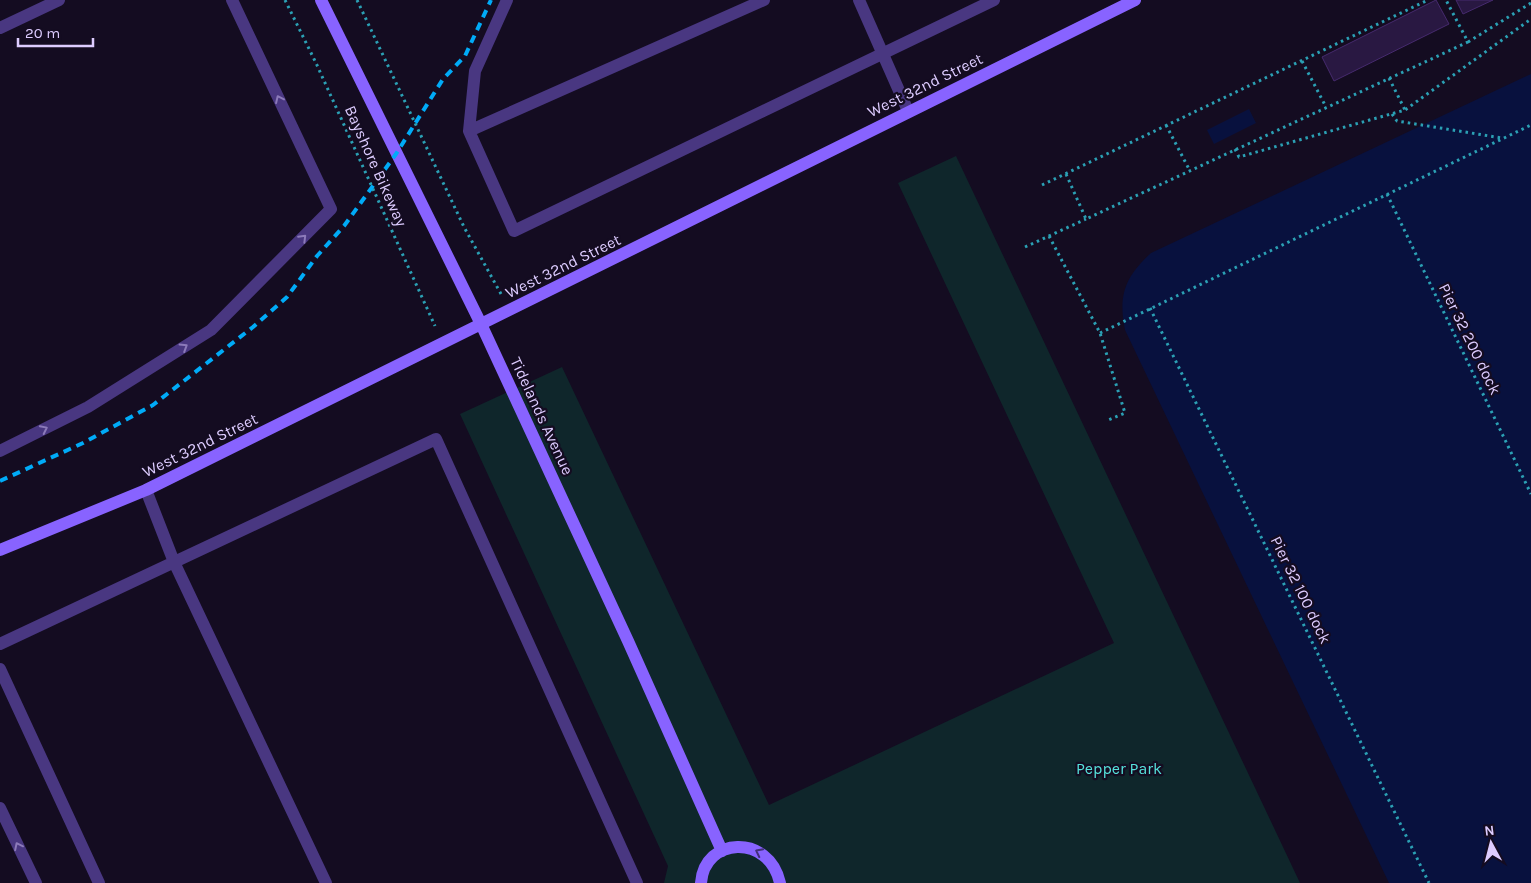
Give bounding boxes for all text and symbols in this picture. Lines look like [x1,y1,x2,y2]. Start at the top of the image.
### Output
scale bar [18,15,92,47]
text: 20 m [25,24,60,42]
street label: West 32nd Street [864,49,986,121]
one-way arrow [275,95,285,104]
street label: Bayshore Bikeway [341,102,411,230]
street label: West 32nd Street [502,230,624,302]
one-way arrow [297,234,306,243]
street label: Pier 32 200 dock [1435,280,1505,398]
one-way arrow [178,343,187,353]
street label: Tidelands Avenue [506,354,578,478]
street label: West 32nd Street [139,409,261,481]
one-way arrow [39,425,48,435]
street label: Pier 32 100 dock [1267,533,1335,647]
park label: Pepper Park [1076,759,1162,778]
north arrow [1466,818,1516,868]
text: N [1483,822,1495,840]
one-way arrow [14,842,24,851]
one-way arrow [755,848,764,858]

